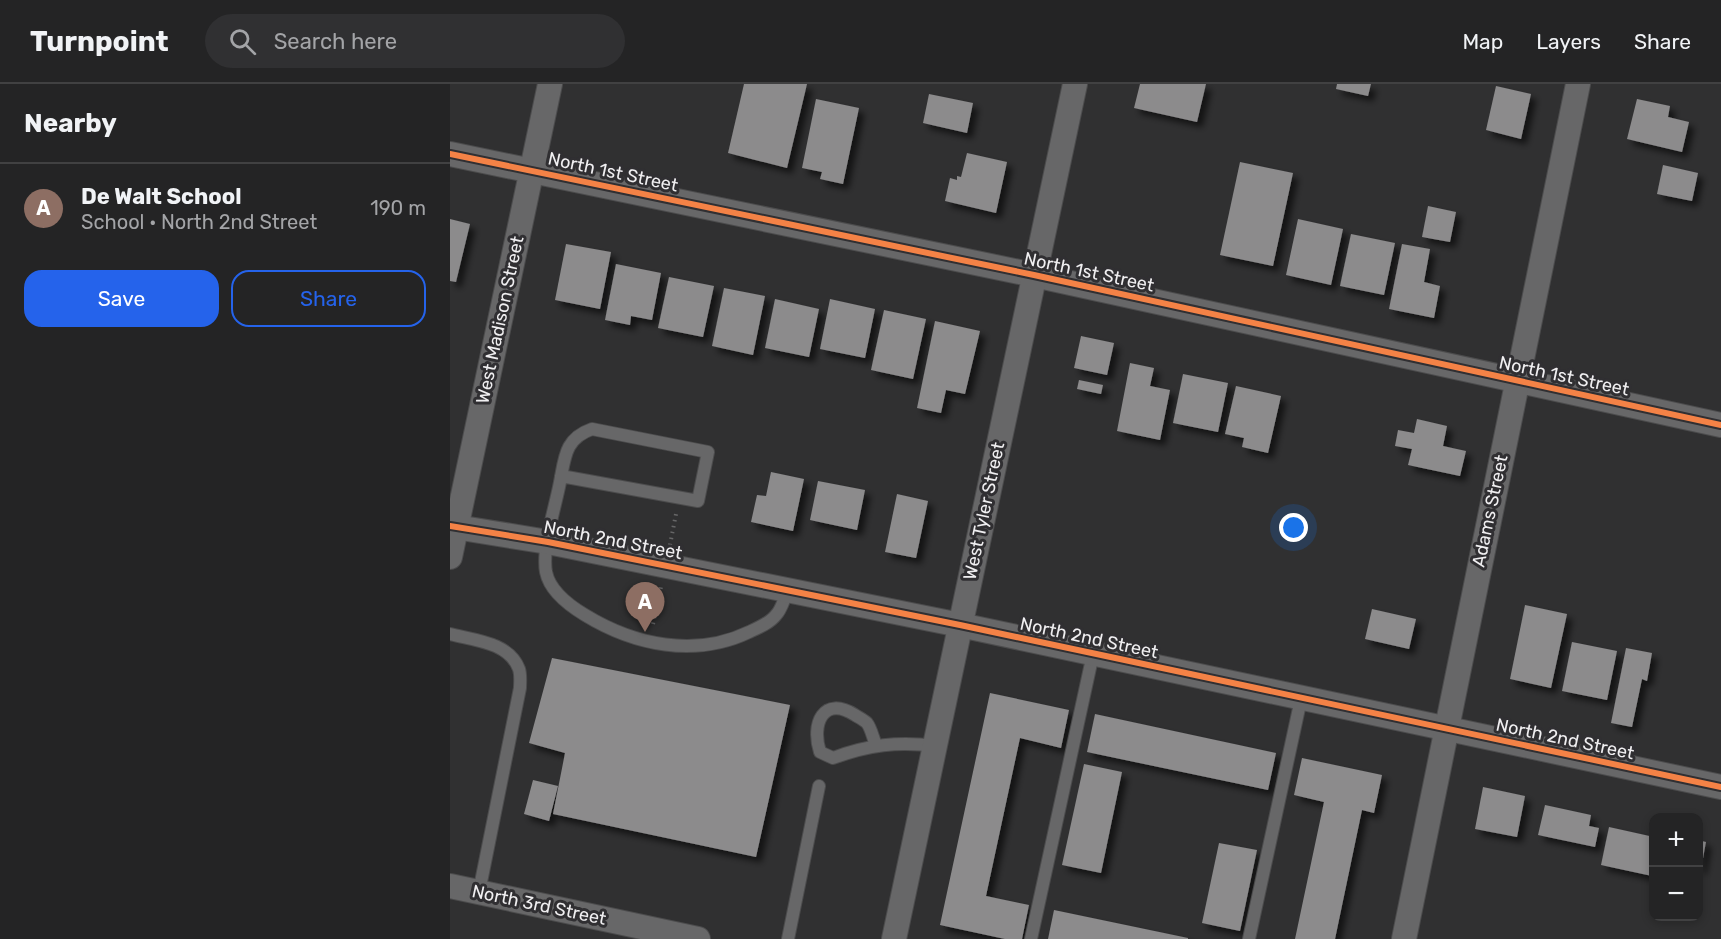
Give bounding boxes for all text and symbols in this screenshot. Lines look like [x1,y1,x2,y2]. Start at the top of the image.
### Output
search box [205,14,625,68]
text: Turnpoint [30,25,169,58]
icon: search [226,25,259,58]
text: Search here [274,28,397,55]
text: Map [1462,29,1503,54]
text: Layers [1536,29,1601,54]
text: Share [1634,29,1691,54]
text: Nearby [24,108,117,139]
street label: North 1st Street [546,147,680,197]
text: De Walt School [81,183,241,210]
text: A [36,196,51,220]
text: 190 m [370,196,426,220]
text: School · North 2nd Street [81,210,317,234]
street label: West Madison Street [471,234,529,406]
street label: North 1st Street [1022,247,1156,297]
button: Save [24,270,219,327]
button: Share [231,270,426,327]
street label: North 1st Street [1497,351,1631,401]
street label: West Tyler Street [959,440,1009,582]
street label: Adams Street [1467,453,1513,569]
your location [1279,513,1308,542]
street label: North 2nd Street [542,516,684,564]
pin: A [626,582,664,632]
street label: North 2nd Street [1018,613,1160,663]
street label: North 2nd Street [1494,714,1636,764]
map controls [1649,813,1703,921]
button: + [1649,813,1703,867]
button: − [1649,867,1703,921]
street label: North 3rd Street [470,880,608,930]

